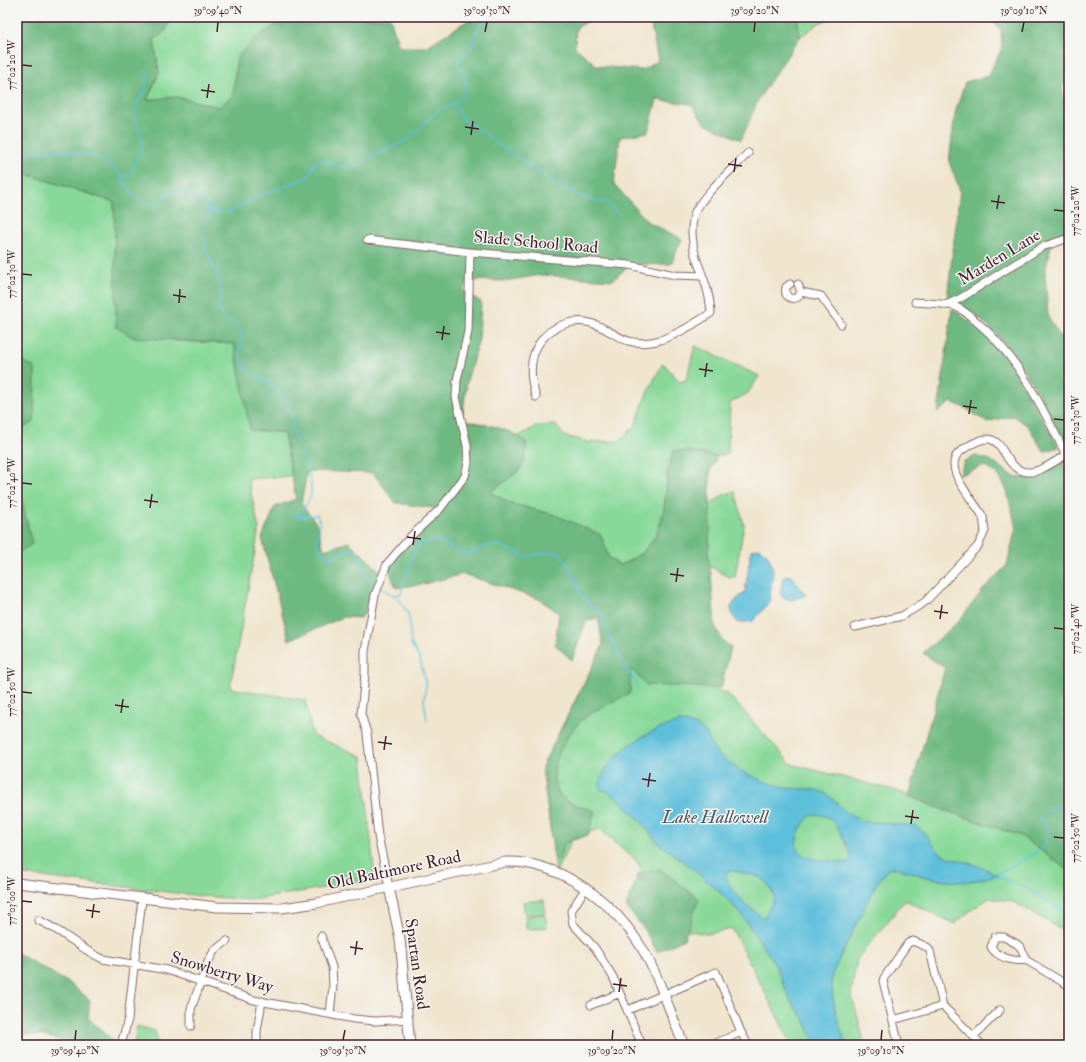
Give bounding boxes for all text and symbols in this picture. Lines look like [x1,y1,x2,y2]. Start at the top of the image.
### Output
text: 39°09'40"N [193,5,243,17]
text: 39°09'30"N [463,5,511,17]
text: 39°09'20"N [731,5,779,17]
text: 39°09'10"N [1000,5,1048,17]
text: 77°02'20"W [6,39,18,90]
text: 77°02'20"W [1070,185,1082,236]
street label: Marden Lane [954,224,1044,290]
street label: Slade School Road [473,226,600,258]
text: 77°02'30"W [6,249,18,298]
text: 77°02'30"W [1070,395,1082,444]
text: 77°02'40"W [6,457,18,508]
text: 77°02'40"W [1070,603,1082,654]
text: 77°02'50"W [6,666,18,717]
water label: Lake Hallowell [661,806,770,829]
text: 77°02'50"W [1070,812,1082,863]
street label: Old Baltimore Road [325,845,463,894]
text: 77°03'00"W [6,876,18,926]
street label: Spartan Road [399,917,434,1012]
street label: Snowberry Way [168,946,276,999]
text: 39°09'40"N [50,1045,100,1057]
text: 39°09'30"N [319,1045,367,1057]
text: 39°09'20"N [588,1045,636,1057]
text: 39°09'10"N [857,1045,905,1057]

